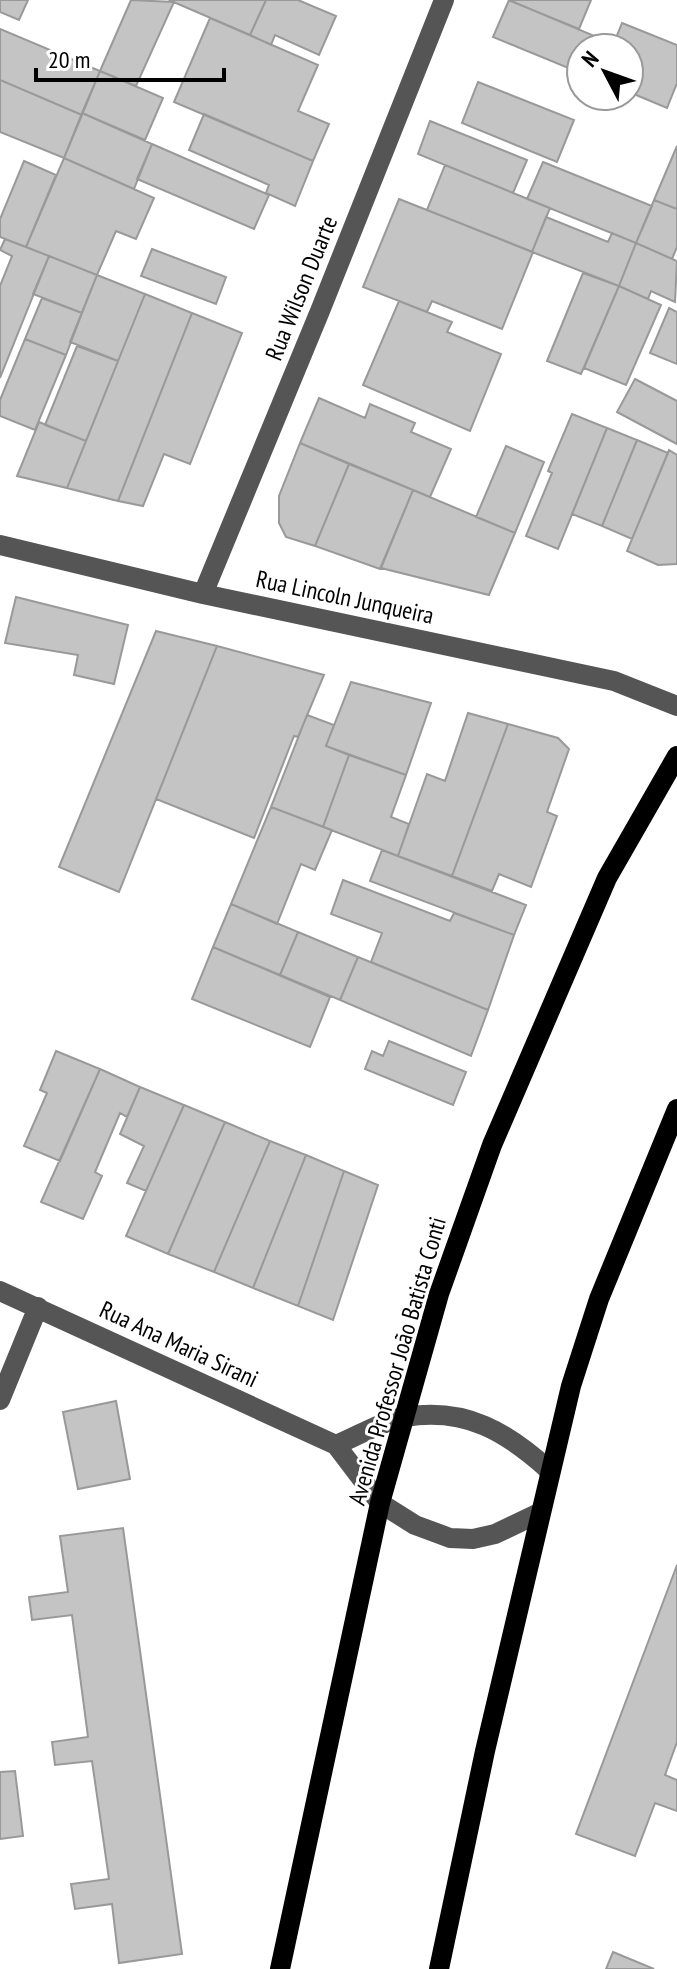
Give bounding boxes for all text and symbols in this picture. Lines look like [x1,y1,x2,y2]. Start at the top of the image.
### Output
scale bar [36,32,224,82]
north arrow [565,32,645,112]
text: 20 m [48,44,90,75]
text: N [575,45,604,73]
street label: Rua Wilson Duarte [258,211,344,365]
street label: Rua Lincoln Junqueira [253,563,437,631]
street label: Avenida Professor João Batista Conti [341,1213,453,1509]
street label: Rua Ana Maria Sirani [95,1294,263,1394]

